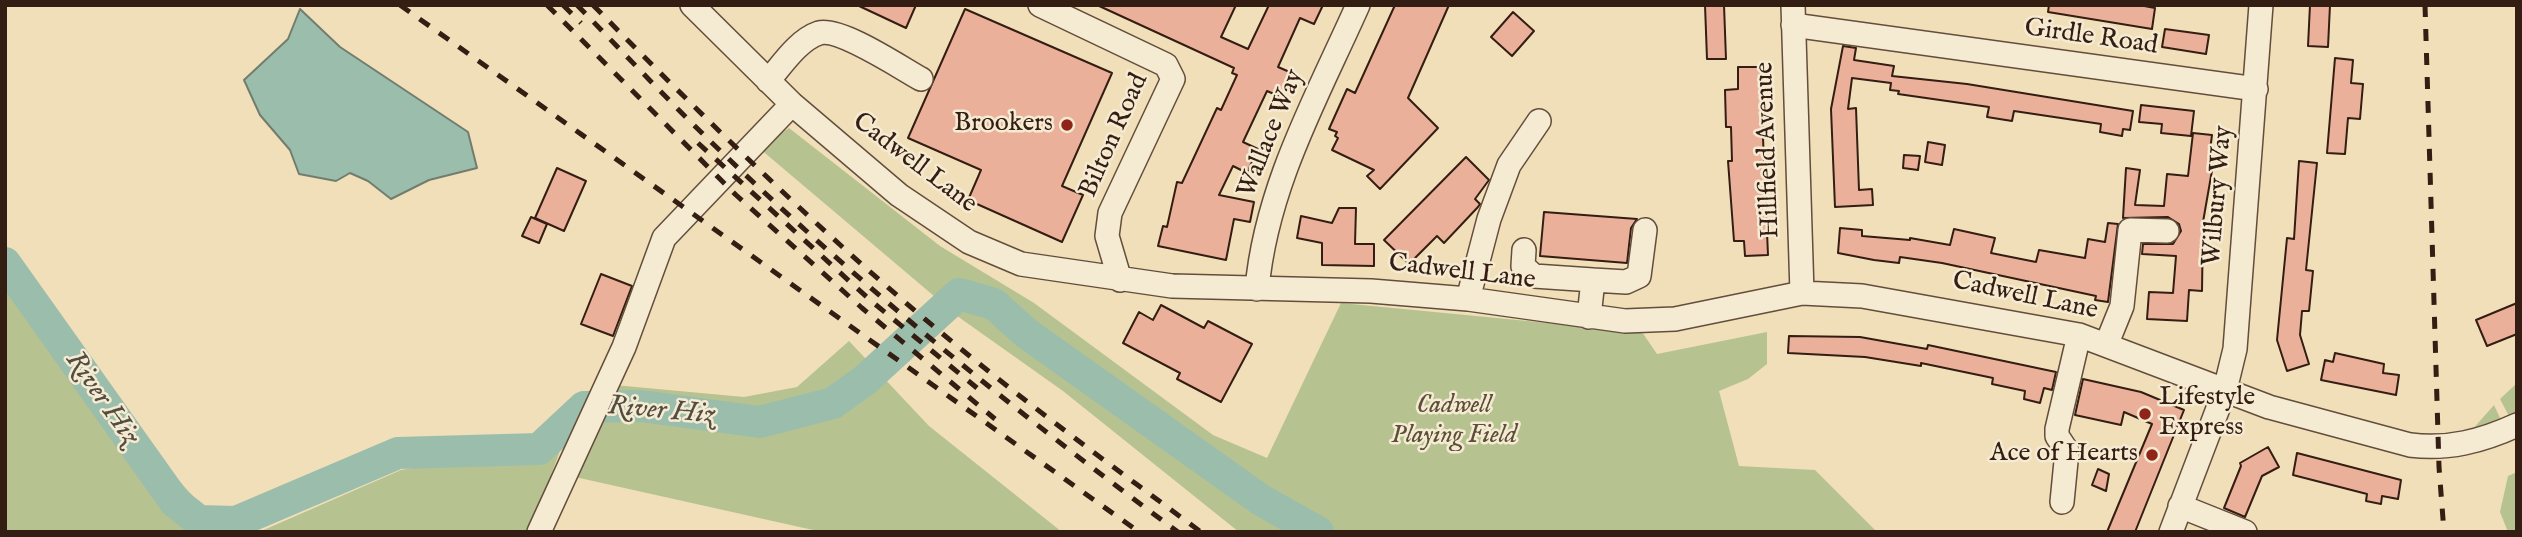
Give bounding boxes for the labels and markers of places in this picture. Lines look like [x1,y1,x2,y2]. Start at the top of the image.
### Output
place label: Brookers [954,109,1053,141]
marker: Brookers [1059,117,1075,133]
place label: Lifestyle Express [2159,383,2255,444]
marker: Lifestyle Express [2137,406,2153,422]
place label: Ace of Hearts [1990,439,2138,471]
marker: Ace of Hearts [2144,447,2160,463]

